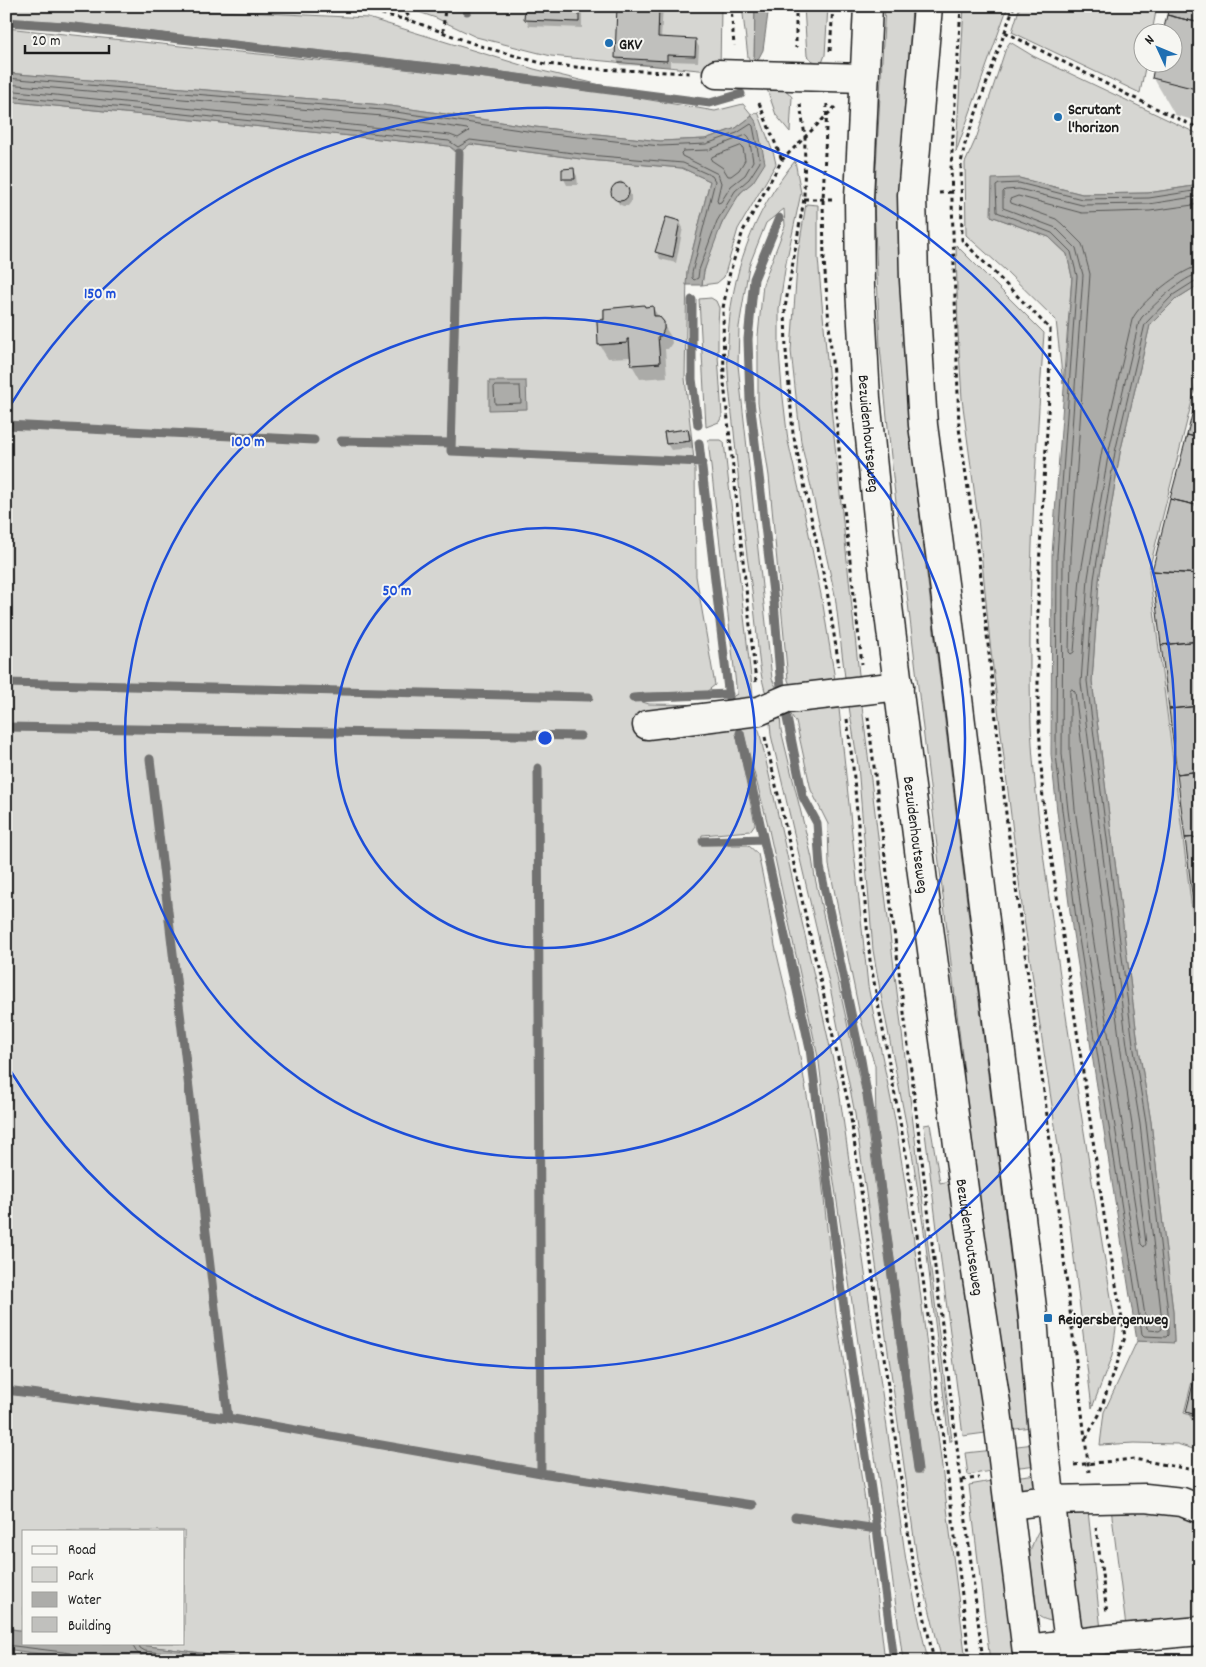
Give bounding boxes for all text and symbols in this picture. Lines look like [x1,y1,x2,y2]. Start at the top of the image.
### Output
scale bar [25,22,109,54]
north arrow [1134,22,1184,72]
text: 20 m [32,31,60,53]
text: N [1140,31,1160,50]
place label: GKV [619,34,642,57]
marker: GKV [603,37,615,49]
place label: Scrutant l'horizon [1068,99,1121,140]
marker: Scrutant l'horizon [1052,111,1064,123]
text: 150 m [84,284,116,306]
street label: Bezuidenhoutseweg [851,374,884,494]
text: 100 m [231,432,265,454]
text: 50 m [383,581,411,603]
centre of rings [536,729,554,747]
street label: Bezuidenhoutseweg [896,775,933,895]
street label: Bezuidenhoutseweg [949,1177,989,1297]
place label: Reigersbergenweg [1058,1309,1168,1332]
marker: Reigersbergenweg [1042,1312,1054,1324]
legend [22,1530,185,1644]
text: Road [68,1540,96,1562]
text: Park [68,1566,94,1588]
text: Water [68,1590,102,1612]
text: Building [68,1616,111,1638]

